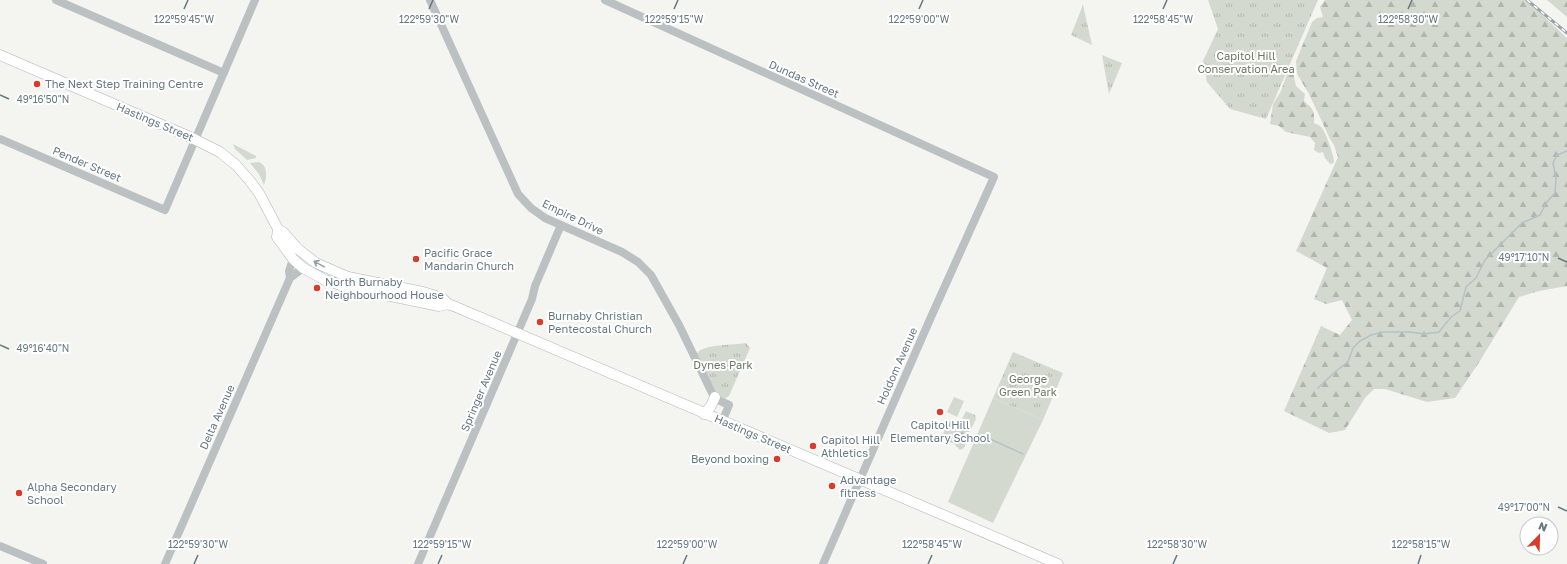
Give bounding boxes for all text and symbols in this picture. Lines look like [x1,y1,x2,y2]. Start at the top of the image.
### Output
text: 122°59'45"W [154,13,214,25]
text: 122°59'30"W [399,13,459,25]
text: 122°59'15"W [645,13,704,25]
text: 122°59'00"W [889,13,950,25]
text: 122°58'45"W [1133,13,1193,25]
text: 122°58'30"W [1378,13,1438,25]
park label: Capitol Hill Conservation Area [1197,49,1295,75]
street label: Dundas Street [767,57,841,100]
place label: The Next Step Training Centre [45,77,203,90]
marker: The Next Step Training Centre [32,79,42,89]
text: 49°16'50"N [17,93,69,105]
street label: Hastings Street [115,99,196,144]
street label: Pender Street [51,143,123,184]
street label: Empire Drive [540,196,606,237]
place label: Pacific Grace Mandarin Church [424,246,514,272]
text: 49°17'10"N [1499,251,1549,263]
marker: Pacific Grace Mandarin Church [411,254,421,264]
one-way arrow [313,260,325,268]
place label: North Burnaby Neighbourhood House [325,275,444,301]
marker: North Burnaby Neighbourhood House [312,283,322,293]
place label: Burnaby Christian Pentecostal Church [548,309,652,335]
marker: Burnaby Christian Pentecostal Church [535,317,545,327]
street label: Holdom Avenue [874,325,919,406]
text: 49°16'40"N [17,342,69,354]
street label: Springer Avenue [458,348,503,433]
park label: Dynes Park [693,358,753,371]
park label: George Green Park [999,372,1057,398]
street label: Delta Avenue [196,382,237,451]
marker: Capitol Hill Elementary School [935,407,945,417]
street label: Hastings Street [713,411,794,456]
place label: Capitol Hill Elementary School [890,418,990,444]
place label: Capitol Hill Athletics [821,433,881,459]
marker: Capitol Hill Athletics [808,441,818,451]
place label: Beyond boxing [691,452,769,465]
marker: Beyond boxing [772,454,782,464]
place label: Advantage fitness [840,473,897,499]
place label: Alpha Secondary School [27,480,117,506]
marker: Advantage fitness [827,481,837,491]
marker: Alpha Secondary School [14,488,24,498]
text: 49°17'00"N [1498,501,1550,513]
north arrow [1519,516,1559,556]
text: N [1537,519,1549,534]
text: 122°59'30"W [168,538,228,550]
text: 122°59'15"W [413,538,472,550]
text: 122°59'00"W [657,538,718,550]
text: 122°58'45"W [902,538,962,550]
text: 122°58'30"W [1147,538,1207,550]
text: 122°58'15"W [1392,538,1451,550]

